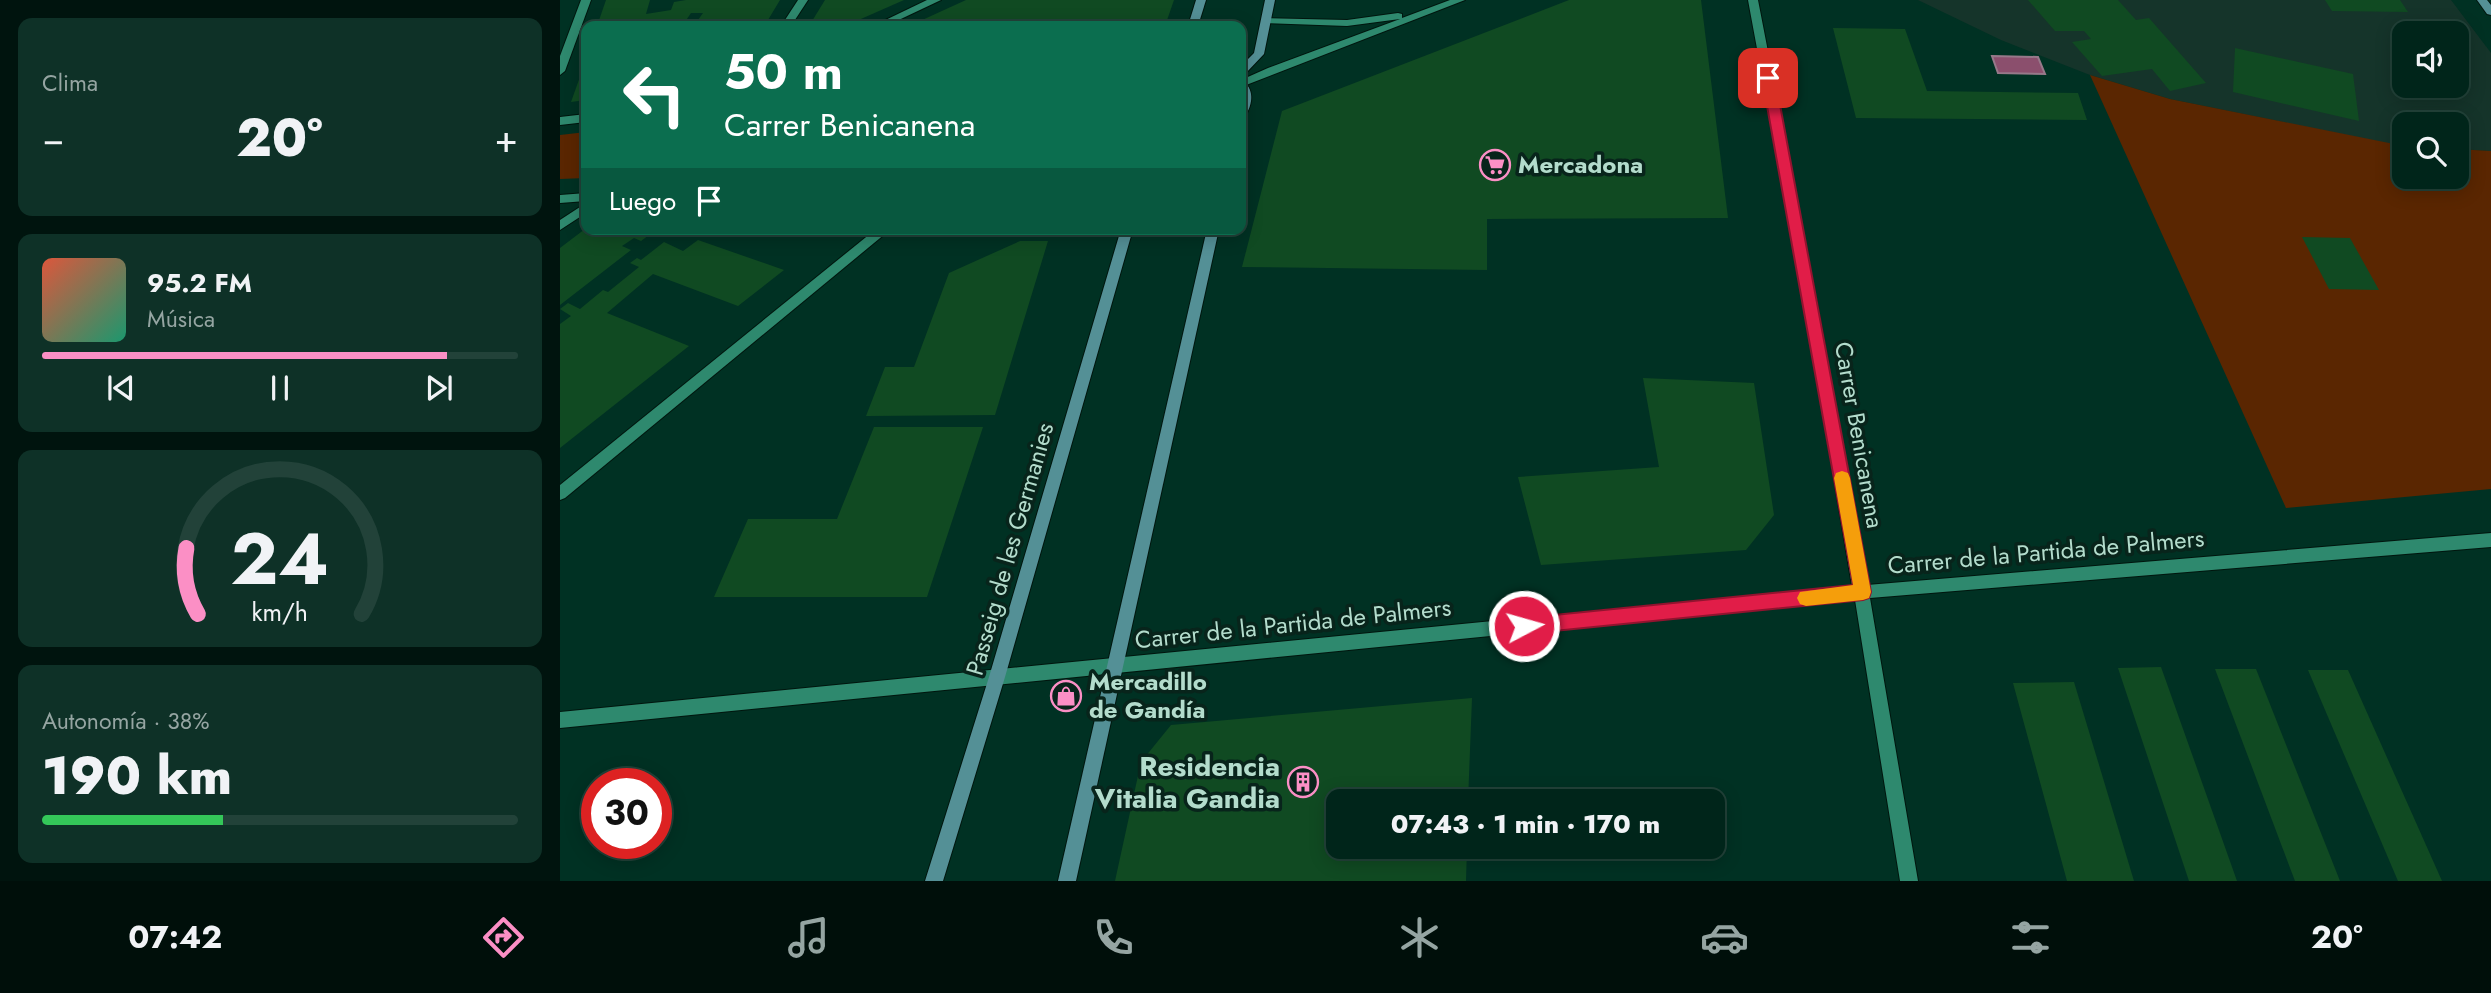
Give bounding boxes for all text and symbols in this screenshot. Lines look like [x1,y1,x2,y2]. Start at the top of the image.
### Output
map controls [2392,21,2469,189]
button: sound [2392,21,2469,98]
text: 50 m [724,37,843,107]
pin [1738,48,1798,108]
icon: left [609,49,700,140]
icon: arrive [1749,59,1787,97]
text: Clima [42,66,98,100]
text: 20° [236,100,323,176]
text: Carrer Benicanena [724,102,975,148]
text: − [42,111,64,166]
text: + [495,111,518,166]
button: search [2392,112,2469,189]
place label: Mercadona [1518,147,1643,182]
supermarket icon: Mercadona [1478,148,1512,182]
text: Luego [609,182,676,220]
icon: arrive [690,182,728,220]
text: 95.2 FM [147,264,252,302]
text: Música [147,302,215,336]
street label: Carrer Benicanena [1826,339,1893,531]
icon: previous [102,369,140,407]
icon: pause [261,369,299,407]
icon: next [420,369,458,407]
street label: Passeig de les Germanies [957,419,1062,679]
text: 24 [231,507,329,612]
street label: Carrer de la Partida de Palmers [1886,520,2206,583]
street label: Carrer de la Partida de Palmers [1133,589,1453,658]
position arrow [1487,589,1561,663]
text: km/h [252,594,308,630]
place label: Mercadillo de Gandía [1089,664,1207,727]
shop icon: Mercadillo de Gandía [1049,679,1083,713]
text: Autonomía · 38% [42,704,210,738]
text: 190 km [42,738,232,814]
place label: Residencia Vitalia Gandia [1094,746,1280,819]
building icon: Residencia Vitalia Gandia [1286,765,1320,799]
speed limit sign: 30 [581,768,672,859]
text: 07:43 · 1 min · 170 m [1391,805,1660,843]
icon: directions [479,913,528,962]
icon: music [784,913,833,962]
icon: phone [1089,913,1138,962]
icon: climate [1395,913,1444,962]
icon: car [1700,913,1749,962]
icon: filters [2006,913,2055,962]
text: 07:42 [128,914,222,960]
text: 20° [2311,914,2363,960]

